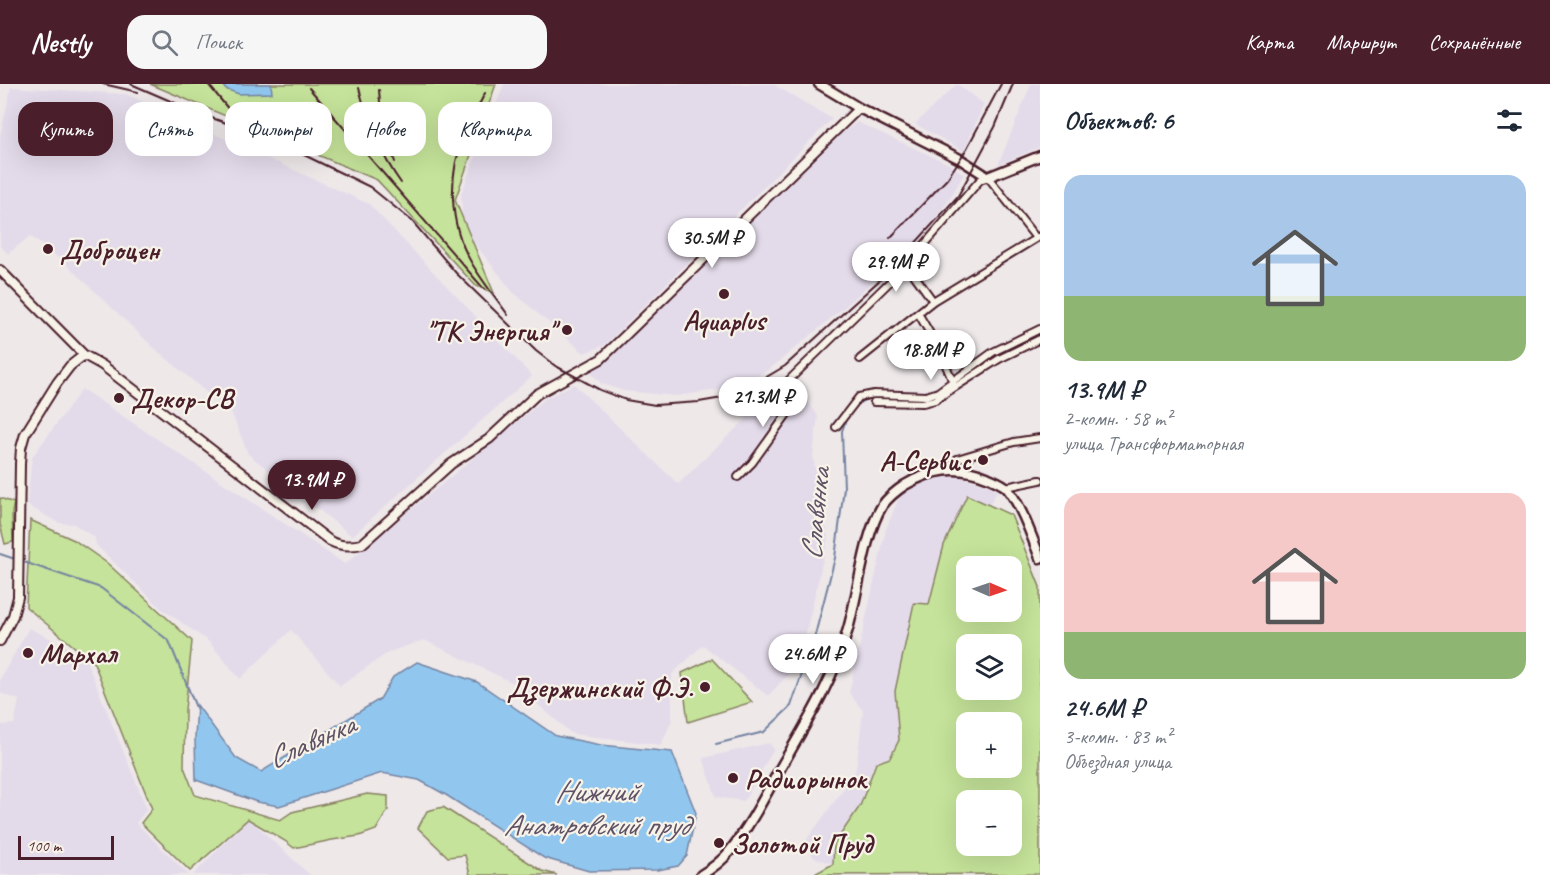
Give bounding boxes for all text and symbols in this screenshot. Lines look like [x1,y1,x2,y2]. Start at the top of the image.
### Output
search box [127,15,547,69]
text: Nestly [30,25,91,60]
icon: search [148,26,181,59]
text: Поиск [196,28,242,56]
text: Карта [1245,29,1294,55]
text: Маршрут [1327,29,1396,55]
text: Сохранённые [1429,29,1520,55]
chip: Купить [18,102,113,156]
chip: Снять [125,102,213,156]
chip: Фильтры [225,102,332,156]
chip: Новое [344,102,426,156]
chip: Квартира [438,102,552,156]
text: Объектов: 6 [1064,104,1173,137]
icon: filters [1493,104,1526,137]
icon: home [1241,214,1349,322]
pin: 30.5M ₽ [657,218,767,269]
text: 30.5M ₽ [682,225,742,250]
place label: Доброцен [60,232,161,267]
marker: Доброцен [41,242,55,256]
pin: 29.9M ₽ [841,242,951,293]
text: 29.9M ₽ [866,249,926,274]
marker: Aquaplus [717,287,731,301]
place label: Aquaplus [683,303,768,338]
place label: "ТК Энергия" [426,313,561,348]
marker: "ТК Энергия" [560,323,574,337]
pin: 18.8M ₽ [876,330,986,381]
text: 18.8M ₽ [901,337,961,362]
text: 13.9M ₽ [1064,373,1143,406]
pin: 21.3M ₽ [708,377,818,428]
place label: Декор-СВ [131,381,236,416]
text: 21.3M ₽ [733,384,793,409]
marker: Декор-СВ [112,391,126,405]
text: 2-комн. · 58 m² [1064,406,1172,431]
text: улица Трансформаторная [1064,431,1243,456]
place label: А-Сервис [880,443,972,478]
marker: А-Сервис [976,453,990,467]
pin: 13.9M ₽ [257,460,367,511]
water label: Славянка [791,463,839,562]
text: 13.9M ₽ [282,467,342,492]
icon: home [1241,532,1349,640]
north arrow [956,556,1022,622]
map controls [956,556,1022,856]
pin: 24.6M ₽ [758,634,868,685]
button: layers [956,634,1022,700]
place label: Мархал [40,636,119,671]
text: 24.6M ₽ [782,641,844,666]
marker: Мархал [21,646,35,660]
place label: Дзержинский Ф.Э. [507,670,693,706]
marker: Дзержинский Ф.Э. [698,680,712,694]
text: 24.6M ₽ [1064,691,1143,724]
water label: Славянка [261,703,364,777]
button: + [956,712,1022,778]
text: 3-комн. · 83 m² [1064,724,1172,749]
text: Объездная улица [1064,749,1171,774]
place label: Радиорынок [745,761,868,796]
marker: Радиорынок [726,771,740,785]
water label: Нижний Анатровский пруд [504,772,695,844]
button: − [956,790,1022,856]
place label: Золотой Пруд [731,826,876,861]
scale bar [18,833,114,860]
text: 100 m [27,836,61,856]
marker: Золотой Пруд [712,836,726,850]

